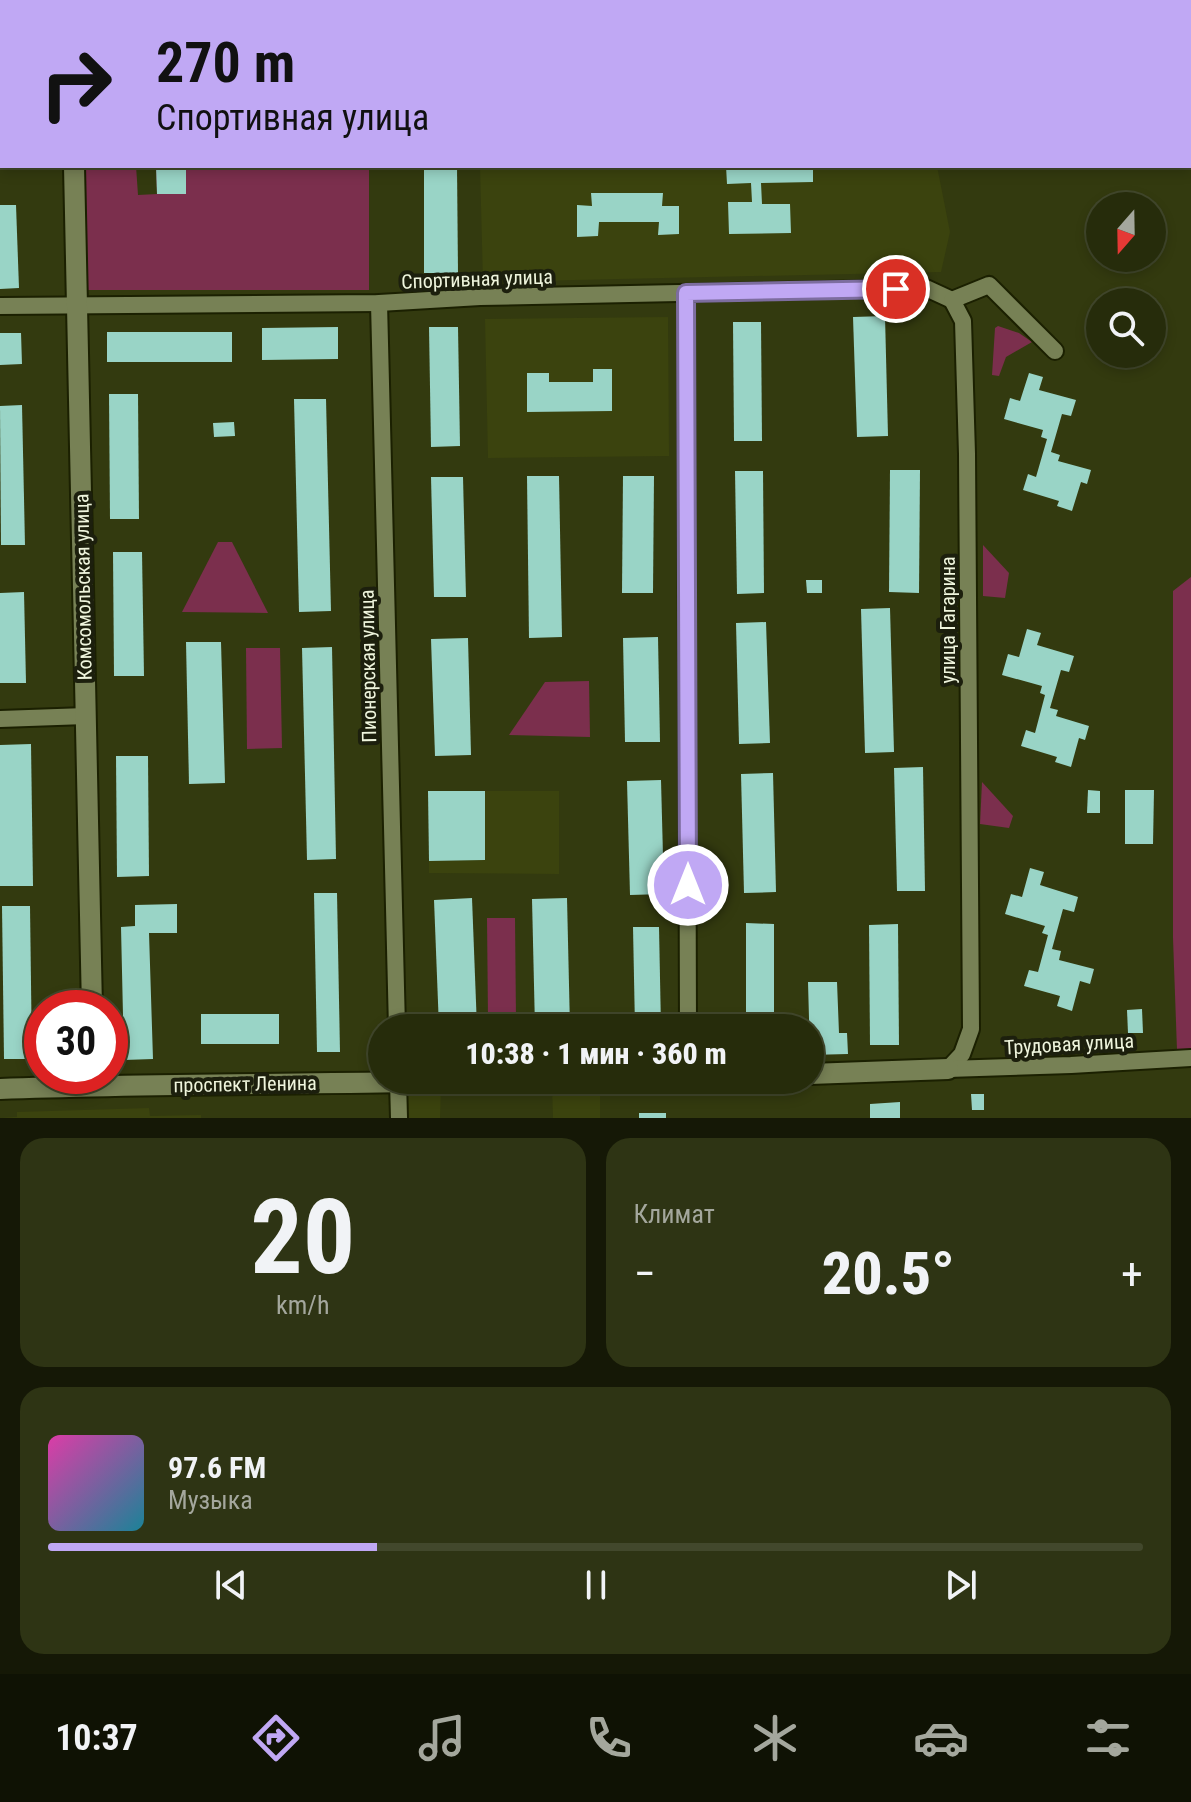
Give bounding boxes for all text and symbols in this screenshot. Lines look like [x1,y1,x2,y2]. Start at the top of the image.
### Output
text: 270 m [156,30,295,96]
icon: right [24,32,128,136]
text: Спортивная улица [156,97,429,139]
north arrow [1086,192,1166,272]
map controls [1086,192,1166,368]
pin [862,255,930,323]
street label: Спортивная улица [401,264,553,294]
icon: arrive [874,267,918,311]
button: search [1086,288,1166,368]
street label: Комсомольская улица [69,493,97,681]
street label: улица Гагарина [936,556,960,684]
street label: Пионерская улица [355,589,381,743]
position arrow [646,843,730,927]
speed limit sign: 30 [24,990,128,1094]
street label: Трудовая улица [1004,1029,1134,1059]
text: 10:38 · 1 мин · 360 m [465,1036,727,1071]
street label: проспект Ленина [173,1071,317,1097]
text: 20 [250,1177,355,1298]
text: Климат [634,1199,715,1229]
text: 20.5° [822,1238,955,1309]
text: − [634,1248,656,1300]
text: + [1121,1248,1143,1300]
text: km/h [276,1290,330,1320]
text: 97.6 FM [168,1450,266,1485]
text: Музыка [168,1485,253,1515]
icon: previous [209,1563,253,1607]
icon: pause [574,1563,618,1607]
icon: next [939,1563,983,1607]
icon: directions [248,1710,304,1766]
icon: music [414,1710,470,1766]
icon: phone [581,1710,637,1766]
icon: climate [747,1710,803,1766]
icon: car [913,1710,969,1766]
icon: filters [1080,1710,1136,1766]
text: 10:37 [55,1717,138,1759]

